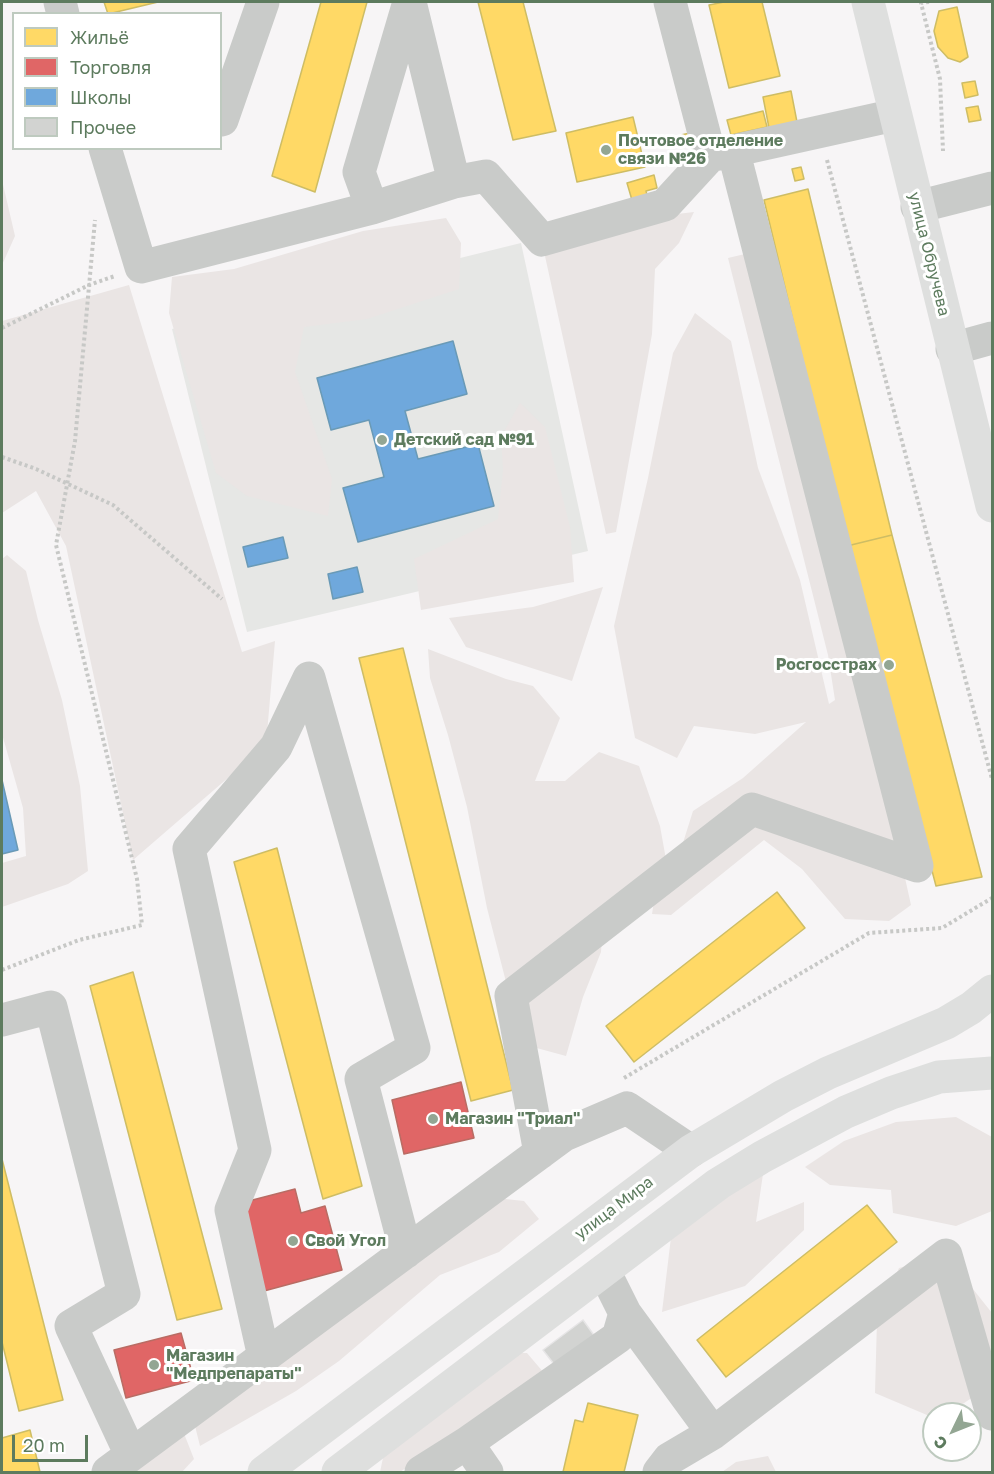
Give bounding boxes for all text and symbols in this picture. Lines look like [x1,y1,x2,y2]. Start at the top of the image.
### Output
legend [12,12,222,150]
text: Жильё [70,26,129,48]
text: Торговля [70,56,151,78]
text: Школы [70,86,132,108]
text: Прочее [70,116,136,138]
place label: Почтовое отделение связи №26 [618,131,783,169]
marker: Почтовое отделение связи №26 [599,143,613,157]
street label: улица Обручева [904,190,954,318]
place label: Детский сад №91 [394,430,534,450]
marker: Детский сад №91 [375,433,389,447]
place label: Росгосстрах [776,655,877,675]
marker: Росгосстрах [882,658,896,672]
place label: Магазин "Триал" [445,1109,580,1129]
marker: Магазин "Триал" [426,1112,440,1126]
street label: улица Мира [571,1172,657,1244]
place label: Свой Угол [305,1231,386,1251]
marker: Свой Угол [286,1234,300,1248]
place label: Магазин "Медпрепараты" [166,1346,302,1384]
marker: Магазин "Медпрепараты" [147,1358,161,1372]
north arrow [922,1402,982,1462]
scale bar [15,1423,92,1461]
text: С [929,1432,951,1454]
text: 20 m [23,1434,65,1456]

